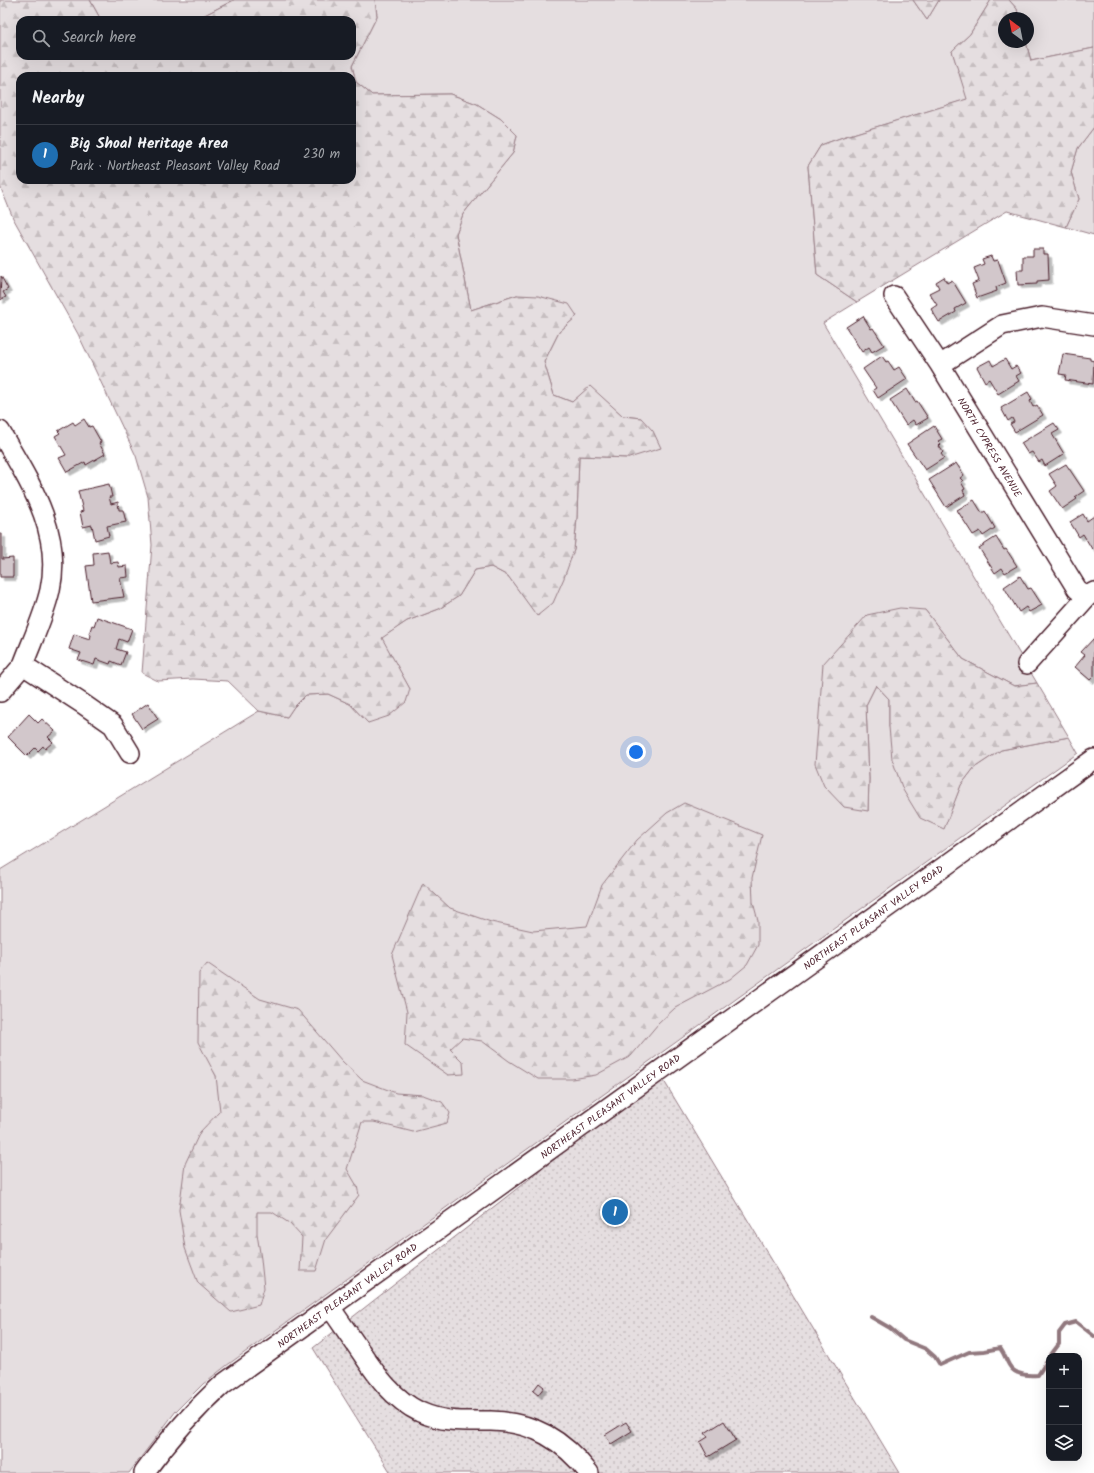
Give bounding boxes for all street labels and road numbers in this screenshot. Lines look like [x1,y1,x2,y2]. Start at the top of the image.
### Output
street label: NORTH CYPRESS AVENUE [953,394,1026,502]
street label: NORTHEAST PLEASANT VALLEY ROAD [800,861,948,974]
street label: NORTHEAST PLEASANT VALLEY ROAD [537,1050,685,1163]
street label: NORTHEAST PLEASANT VALLEY ROAD [274,1239,422,1352]

